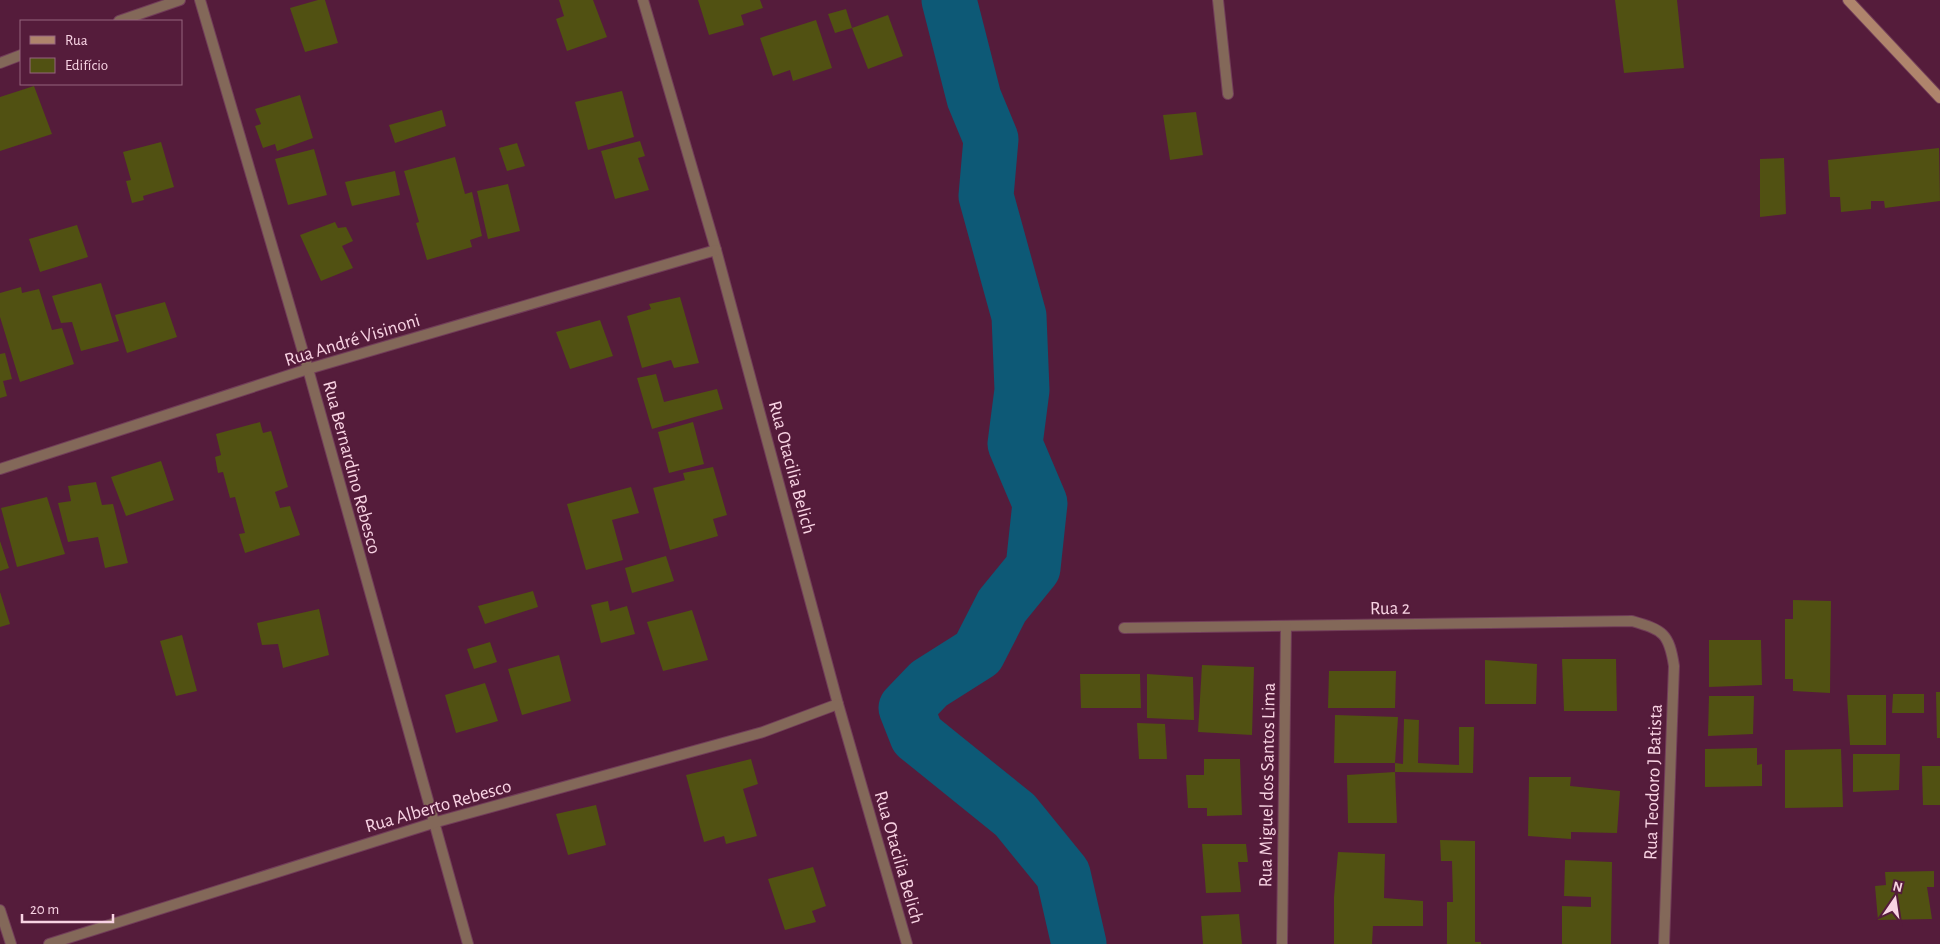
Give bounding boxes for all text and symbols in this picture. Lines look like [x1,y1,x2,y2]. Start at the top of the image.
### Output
legend [20,20,182,85]
text: Rua [65,33,88,48]
text: Edifício [65,58,108,73]
street label: Rua André Visinoni [282,311,422,370]
street label: Rua Bernardino Rebesco [319,379,384,556]
street label: Rua Otacilia Belich [765,399,818,536]
street label: Rua 2 [1370,599,1411,618]
street label: Rua Miguel dos Santos Lima [1256,682,1279,888]
street label: Rua Teodoro J Batista [1641,704,1666,860]
street label: Rua Alberto Rebesco [363,776,514,836]
street label: Rua Otacilia Belich [871,789,927,926]
north arrow [1870,874,1920,924]
text: N [1891,879,1904,895]
scale bar [22,892,114,924]
text: 20 m [30,902,59,917]

